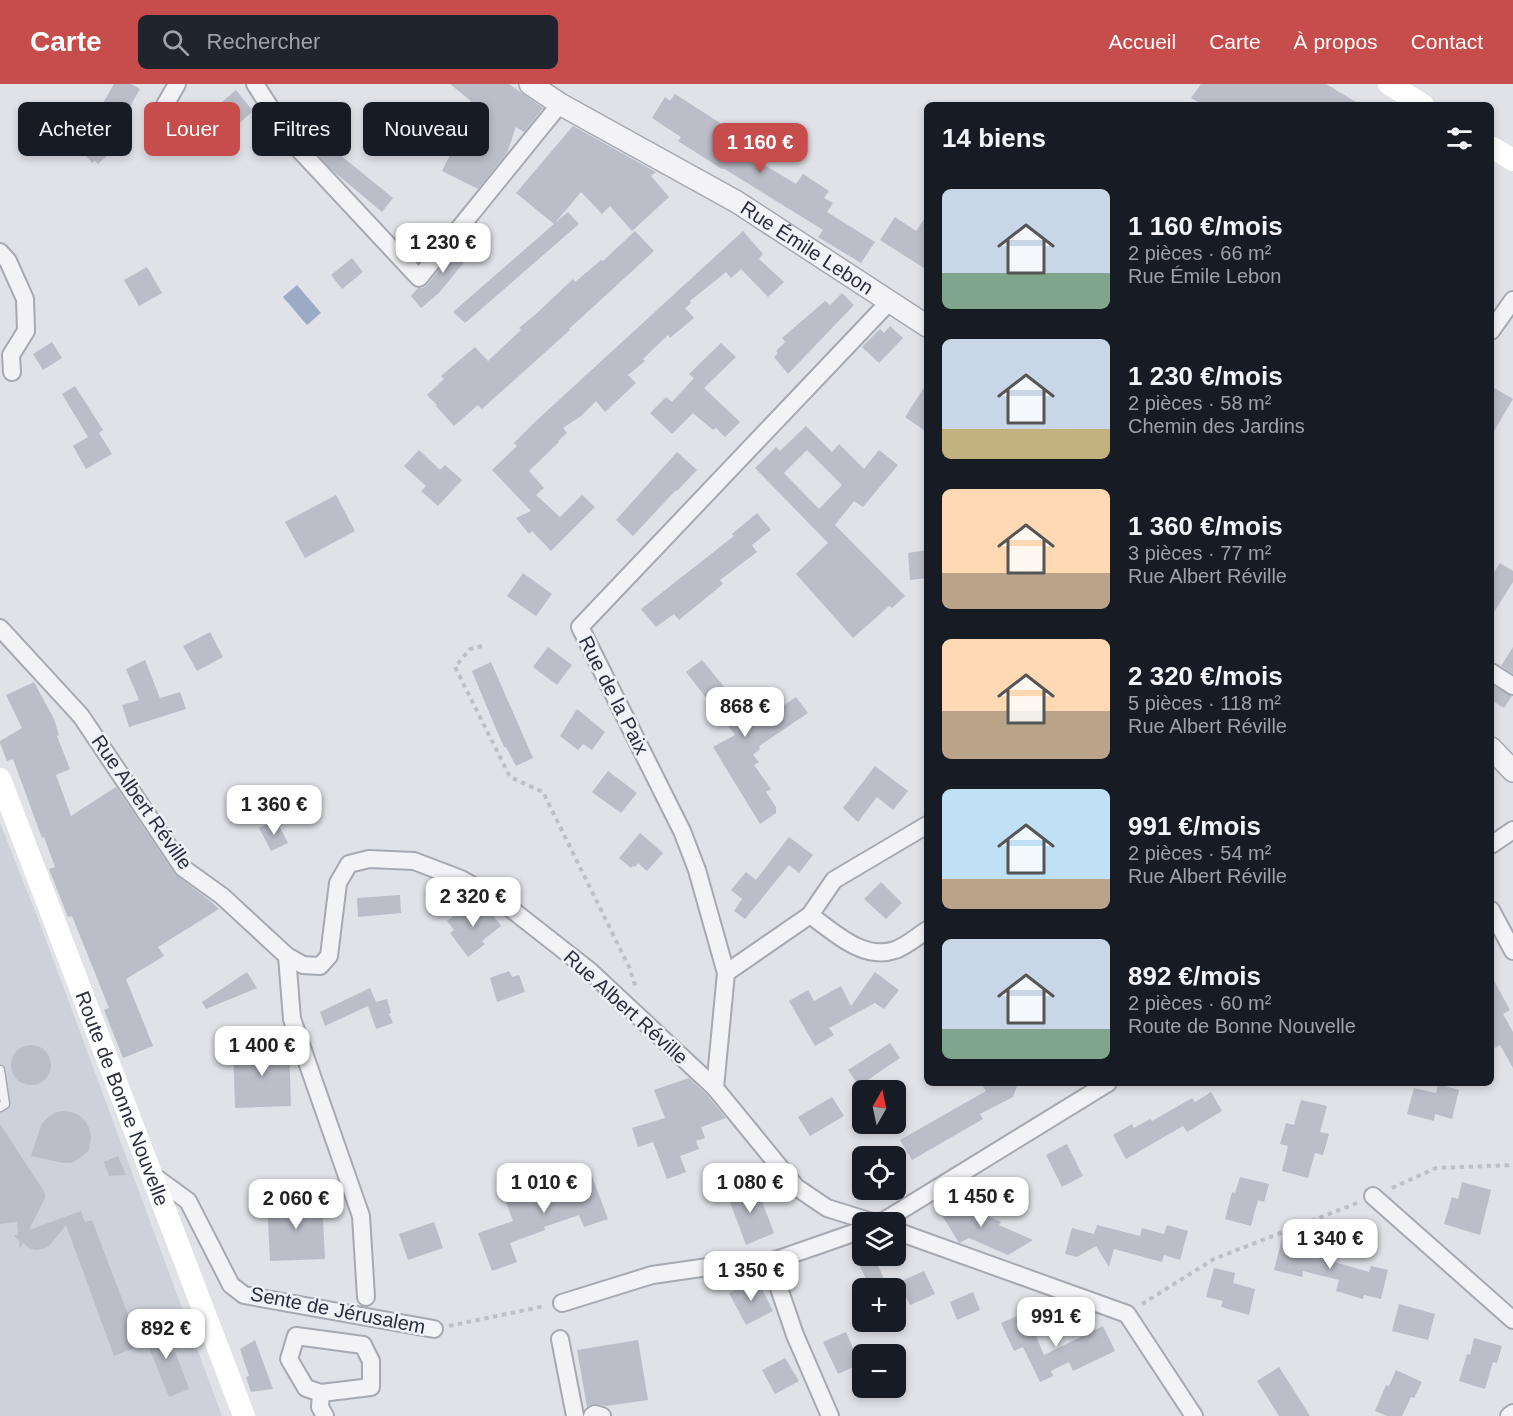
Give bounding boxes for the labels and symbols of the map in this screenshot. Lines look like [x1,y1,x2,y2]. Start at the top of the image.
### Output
pin: 1 160 € [705,123,815,174]
street label: Rue Émile Lebon [737,197,877,299]
pin: 1 230 € [388,223,498,274]
street label: Rue de la Paix [575,632,653,758]
pin: 868 € [703,687,787,738]
street label: Rue Albert Réville [87,731,197,873]
pin: 1 360 € [219,785,329,836]
pin: 2 320 € [418,877,528,928]
street label: Rue Albert Réville [560,946,692,1068]
street label: Route de Bonne Nouvelle [71,988,173,1209]
pin: 1 400 € [207,1026,317,1077]
north arrow [852,1080,906,1134]
pin: 1 010 € [489,1163,599,1214]
pin: 1 080 € [695,1163,805,1214]
pin: 1 450 € [926,1177,1036,1228]
pin: 2 060 € [241,1179,351,1230]
pin: 1 340 € [1275,1219,1385,1270]
pin: 1 350 € [696,1251,806,1302]
street label: Sente de Jérusalem [249,1282,427,1338]
pin: 991 € [1014,1297,1098,1348]
pin: 892 € [124,1309,208,1360]

